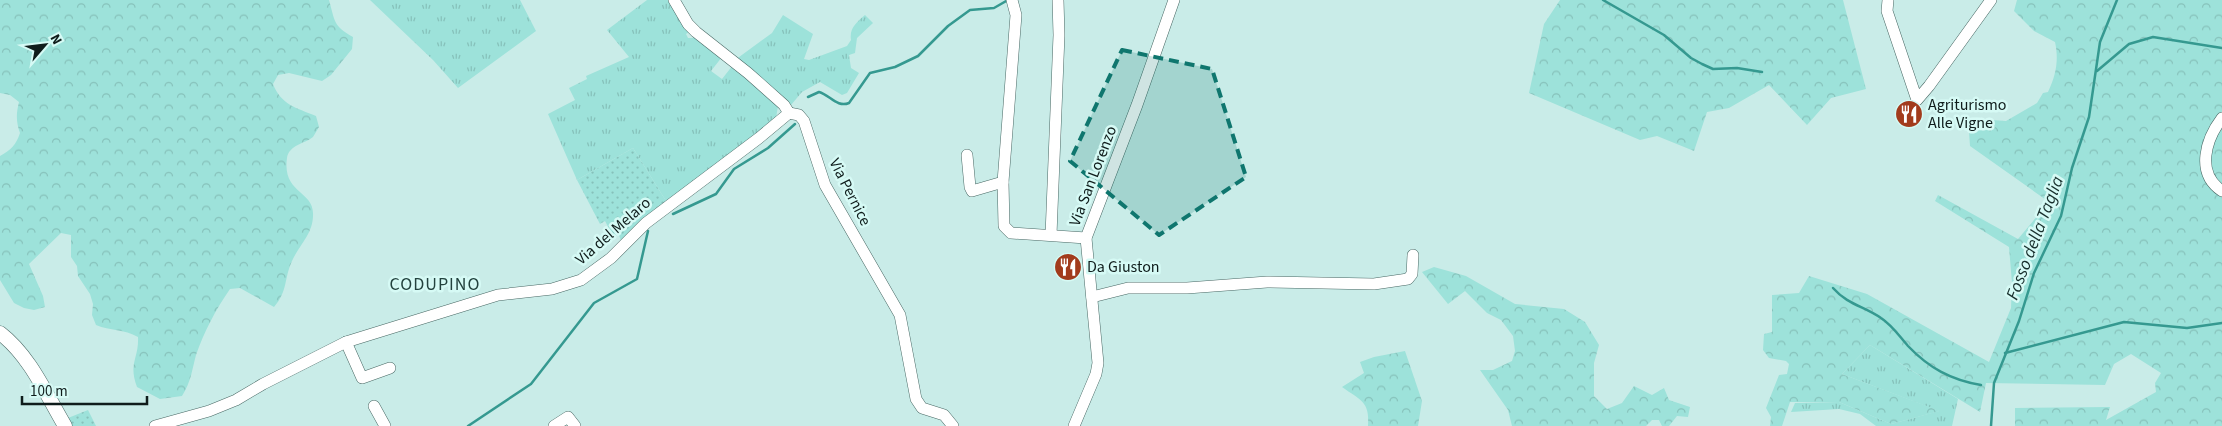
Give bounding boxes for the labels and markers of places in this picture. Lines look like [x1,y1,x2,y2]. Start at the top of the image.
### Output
place label: Agriturismo Alle Vigne [1928,94,2006,134]
restaurant icon: Agriturismo Alle Vigne [1894,99,1924,129]
restaurant icon: Da Giuston [1053,252,1083,282]
place label: Da Giuston [1087,256,1160,278]

